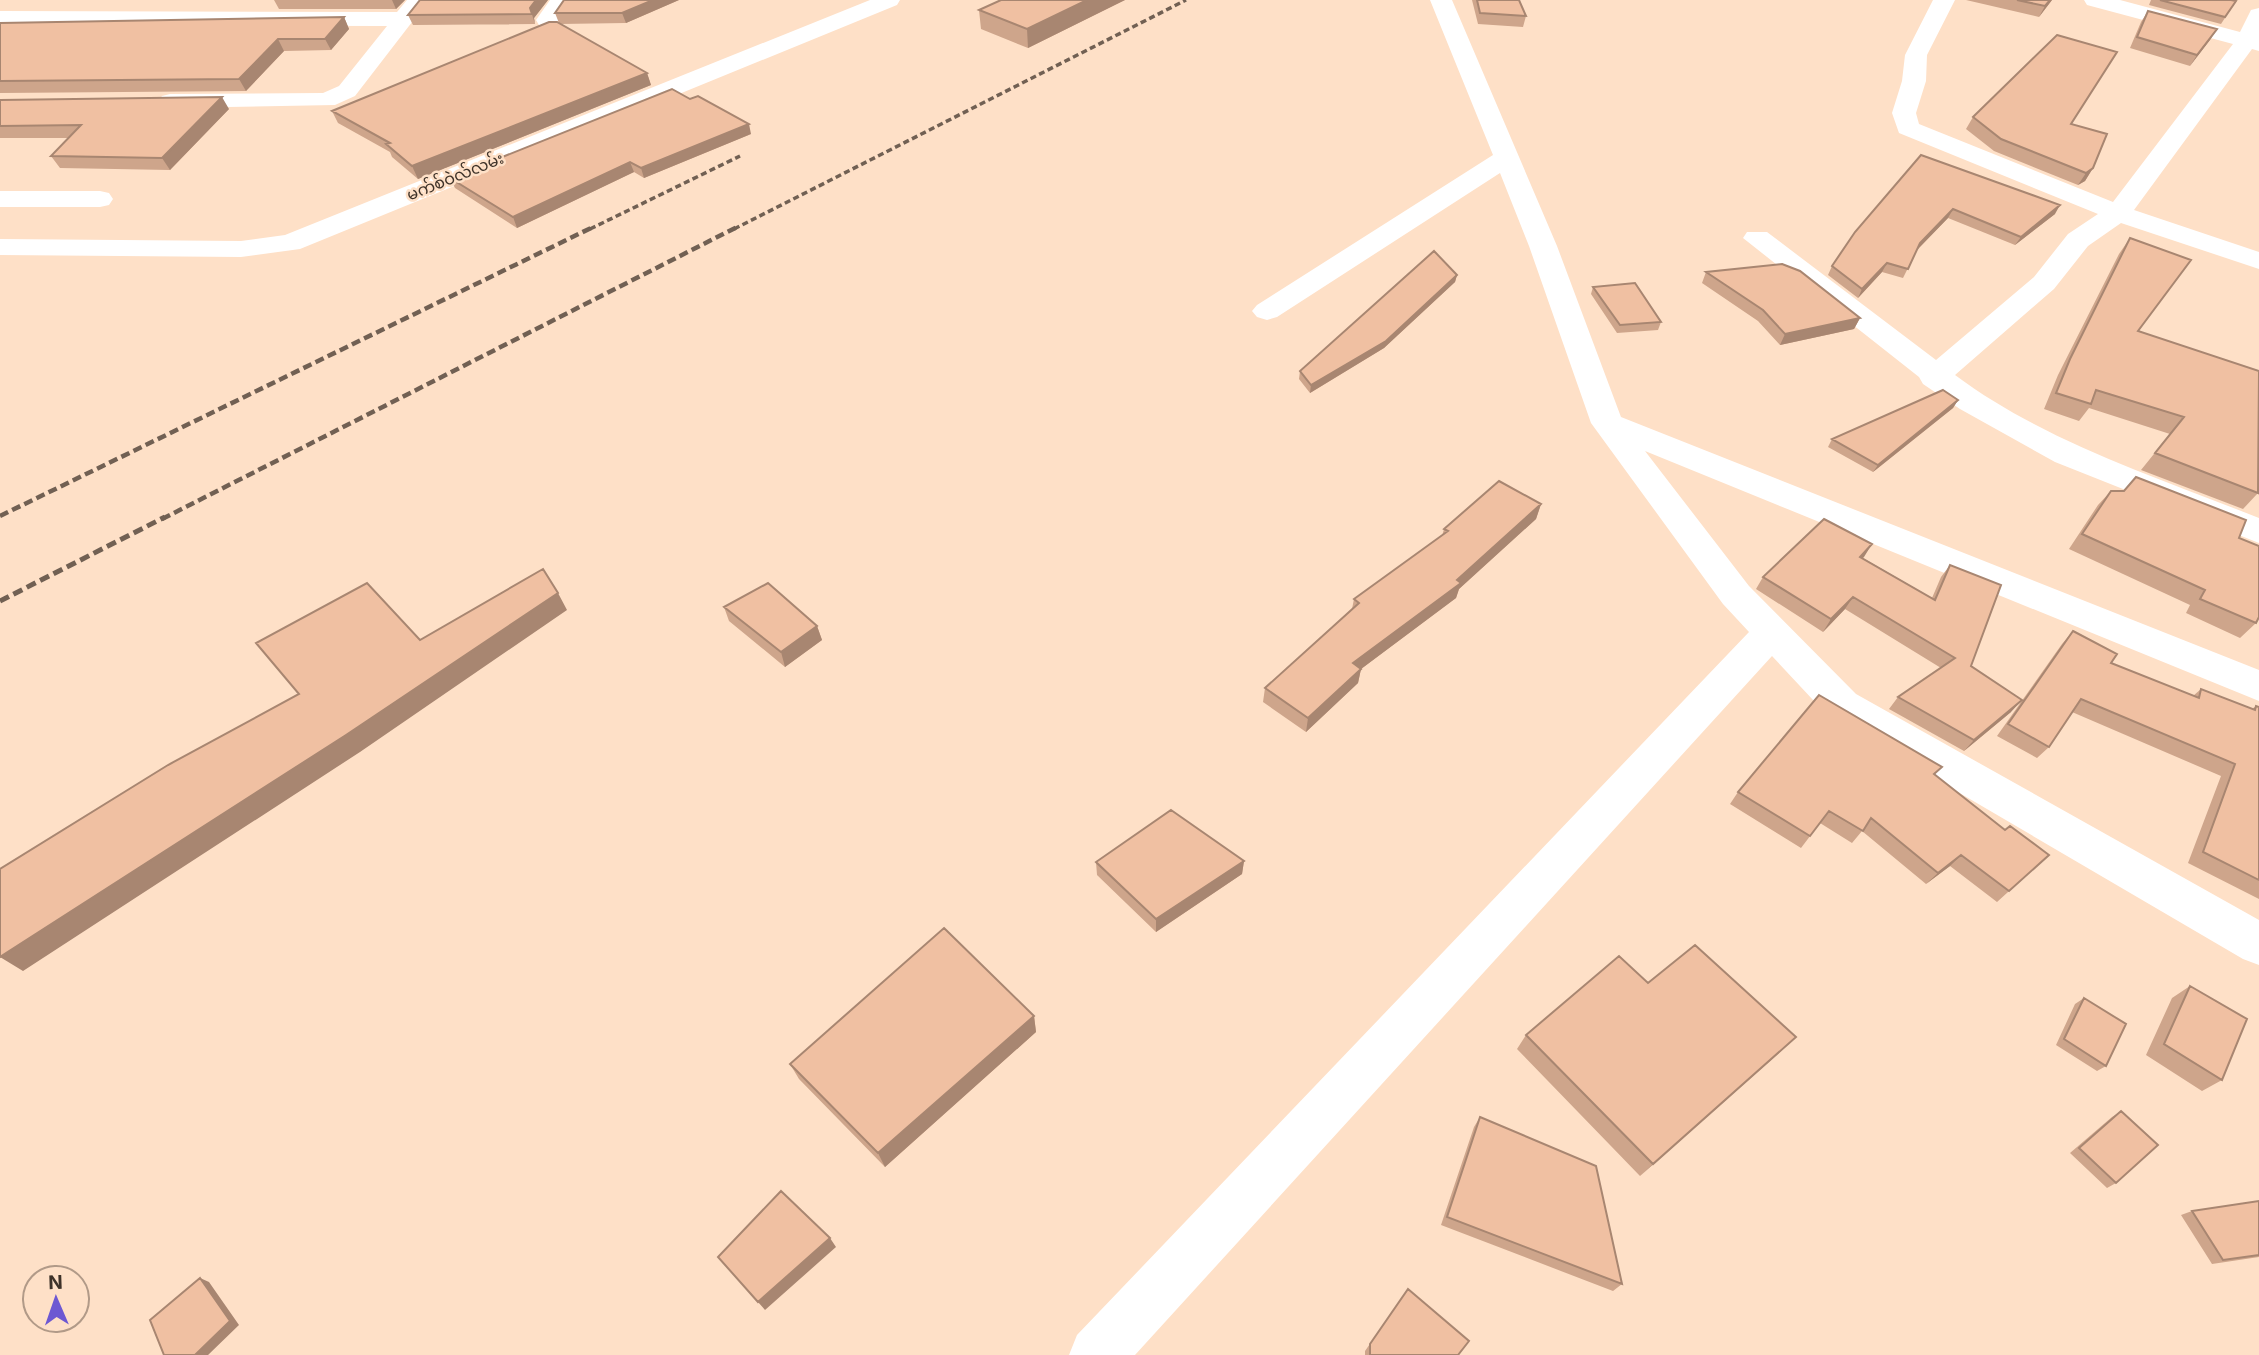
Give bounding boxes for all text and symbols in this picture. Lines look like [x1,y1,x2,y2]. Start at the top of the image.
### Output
street label: မက်စ်ဝဲလ်လမ်း [403,147,506,205]
north arrow [21,1264,91,1334]
text: N [48,1271,63,1294]

